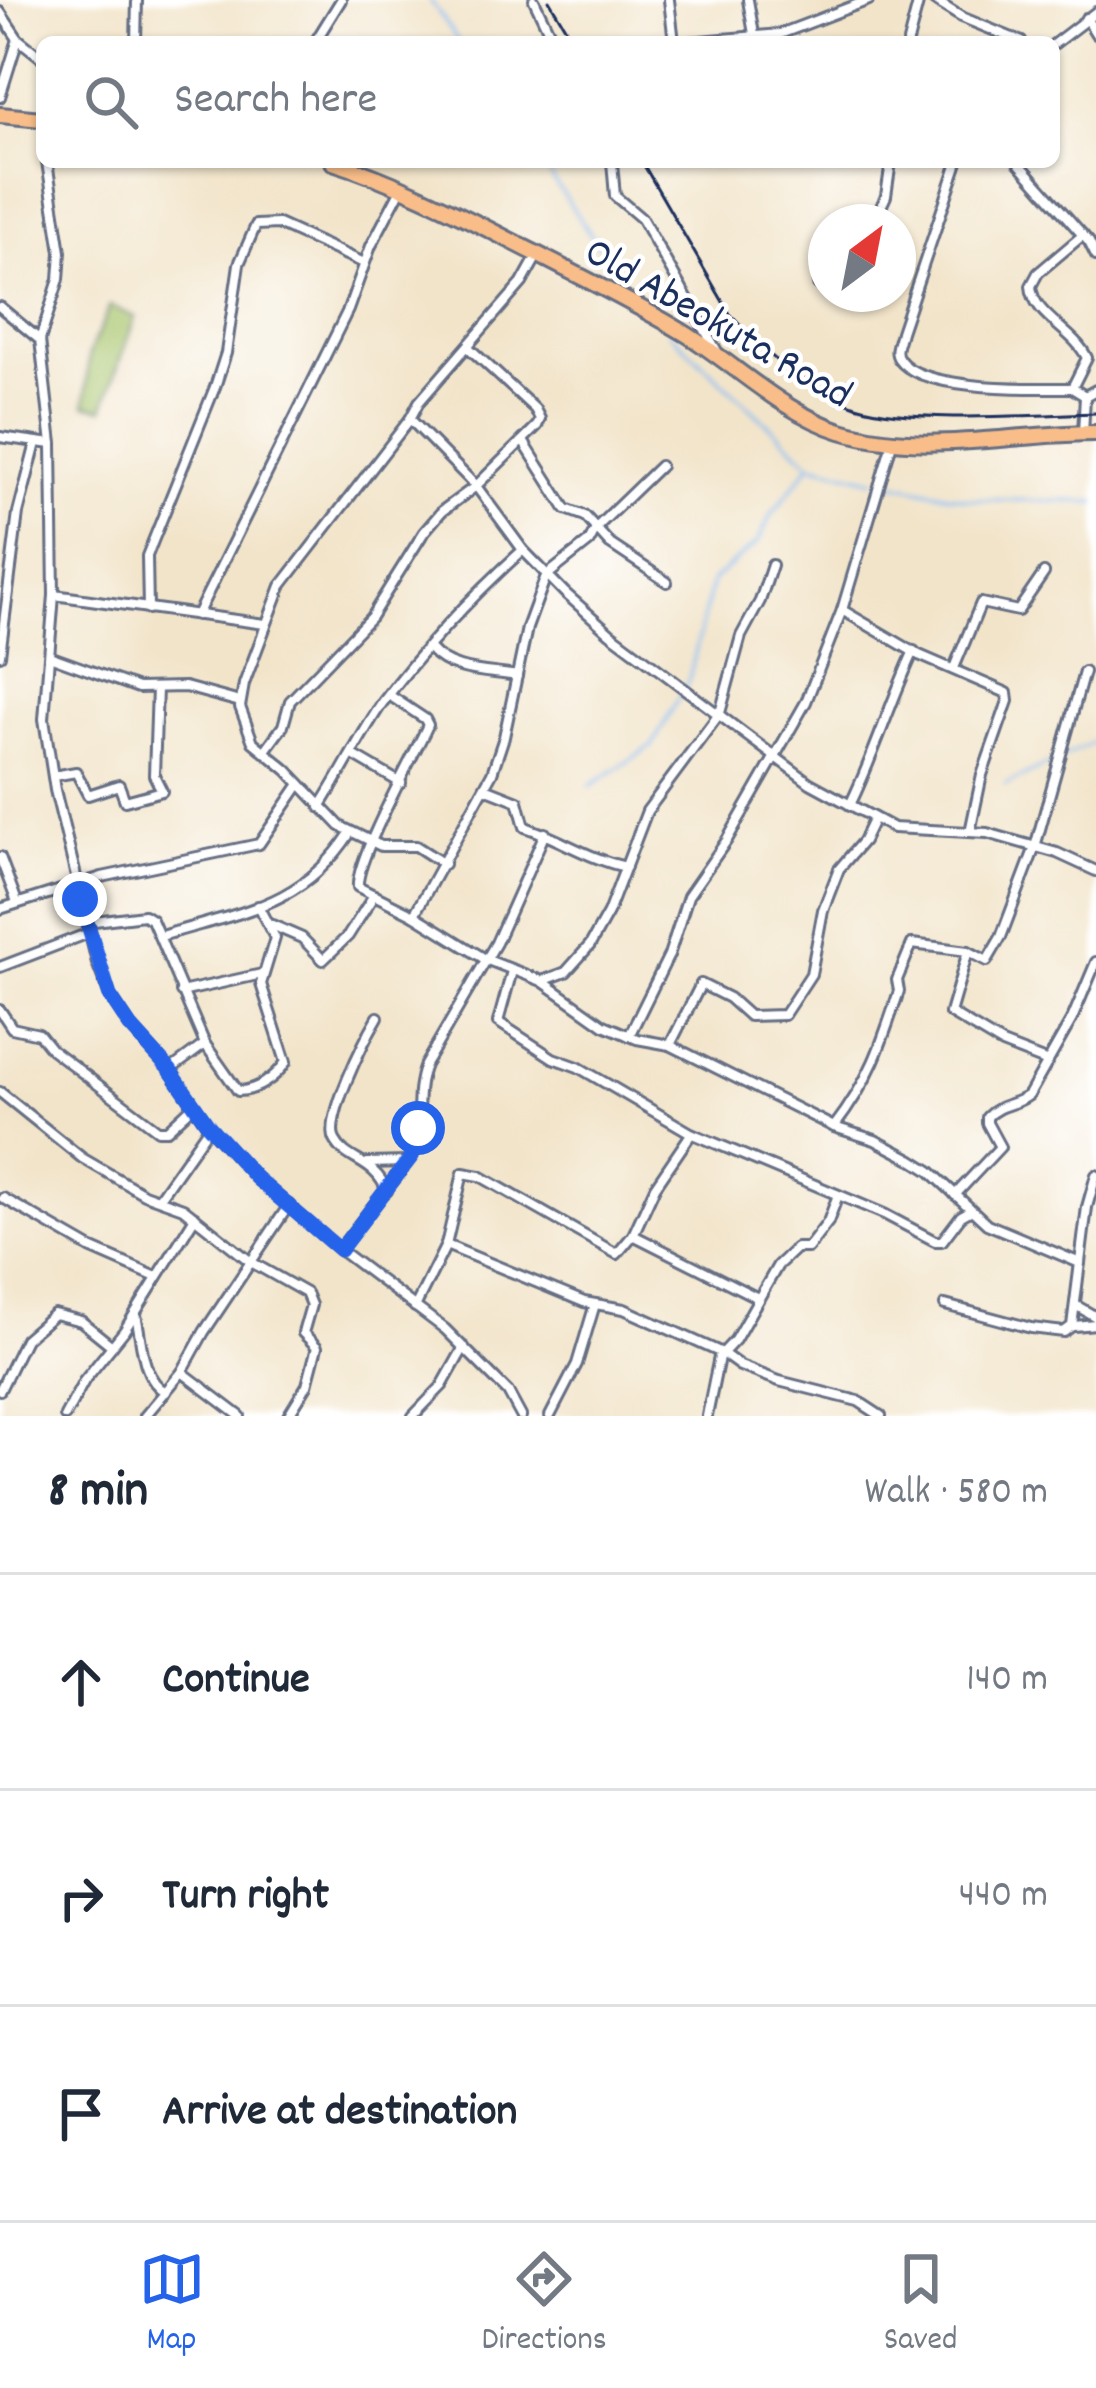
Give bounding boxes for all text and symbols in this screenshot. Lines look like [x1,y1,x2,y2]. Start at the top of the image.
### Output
search box [36,36,1060,168]
icon: search [78,69,144,135]
text: Search here [174,70,377,134]
north arrow [808,204,916,312]
street label: Old Abeokuta Road [571,225,862,427]
route end [53,872,107,926]
route start [391,1101,445,1155]
text: 8 min [48,1458,148,1530]
text: Walk · 580 m [865,1467,1048,1522]
icon: ahead [48,1649,114,1715]
text: Continue [162,1650,310,1714]
text: 140 m [966,1654,1048,1709]
icon: right [48,1865,114,1931]
text: Turn right [162,1866,329,1930]
text: 440 m [959,1870,1048,1925]
icon: arrive [48,2081,114,2147]
text: Arrive at destination [162,2082,517,2146]
tab: Map [139,2246,205,2365]
tab: Directions [482,2246,607,2365]
tab: Saved [884,2246,957,2365]

